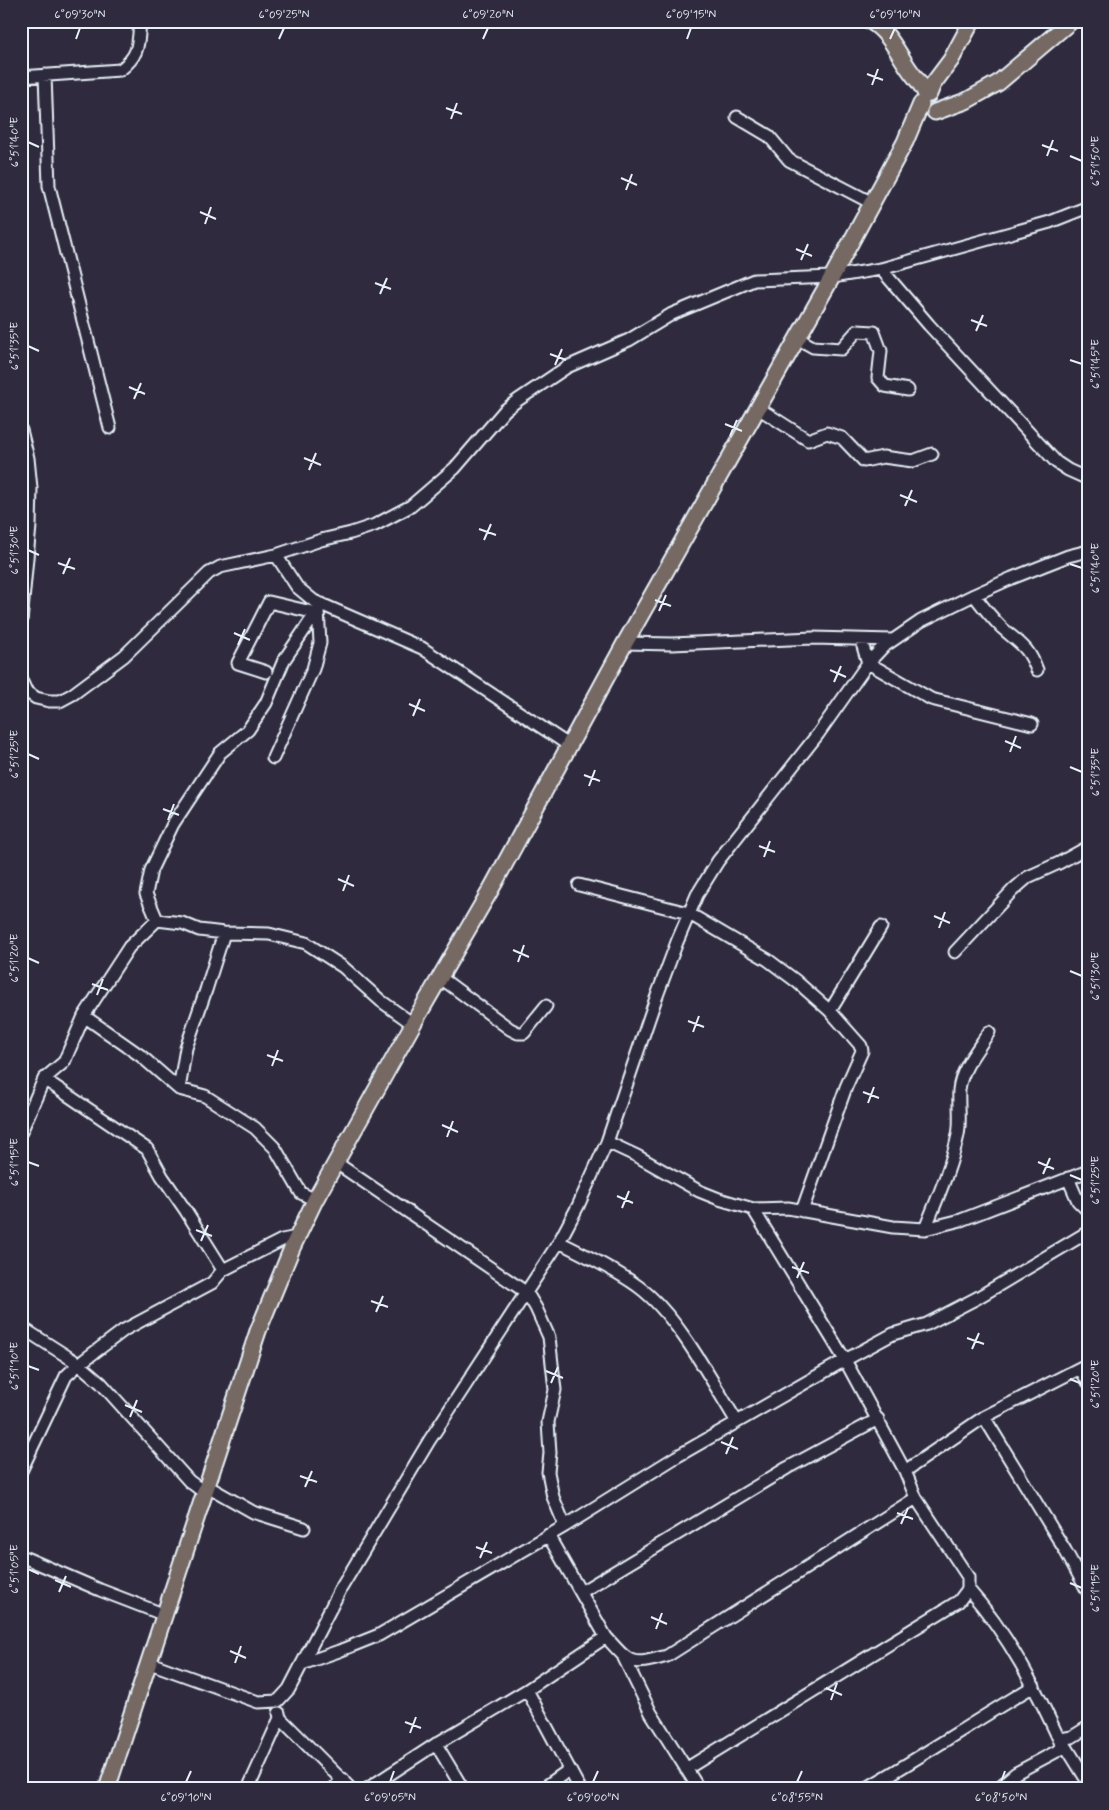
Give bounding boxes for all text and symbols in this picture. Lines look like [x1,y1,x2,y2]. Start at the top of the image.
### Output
text: 6°09'30"N [54,7,106,23]
text: 6°09'25"N [258,7,310,23]
text: 6°09'20"N [462,7,514,23]
text: 6°09'15"N [666,7,716,23]
text: 6°09'10"N [869,7,921,23]
text: 6°51'40"E [7,117,23,167]
text: 6°51'50"E [1088,136,1104,186]
text: 6°51'35"E [7,322,23,370]
text: 6°51'45"E [1088,339,1104,389]
text: 6°51'30"E [7,526,23,574]
text: 6°51'40"E [1088,543,1104,593]
text: 6°51'25"E [7,730,23,778]
text: 6°51'35"E [1088,748,1104,796]
text: 6°51'20"E [7,933,23,983]
text: 6°51'30"E [1088,952,1104,1000]
text: 6°51'15"E [7,1138,23,1186]
text: 6°51'25"E [1088,1156,1104,1204]
text: 6°51'10"E [7,1342,23,1390]
text: 6°51'20"E [1088,1359,1104,1409]
text: 6°51'05"E [7,1544,23,1594]
text: 6°51'15"E [1088,1564,1104,1612]
text: 6°09'10"N [160,1790,212,1806]
text: 6°09'05"N [364,1790,416,1806]
text: 6°09'00"N [567,1790,619,1806]
text: 6°08'55"N [771,1790,823,1806]
text: 6°08'50"N [975,1790,1027,1806]

